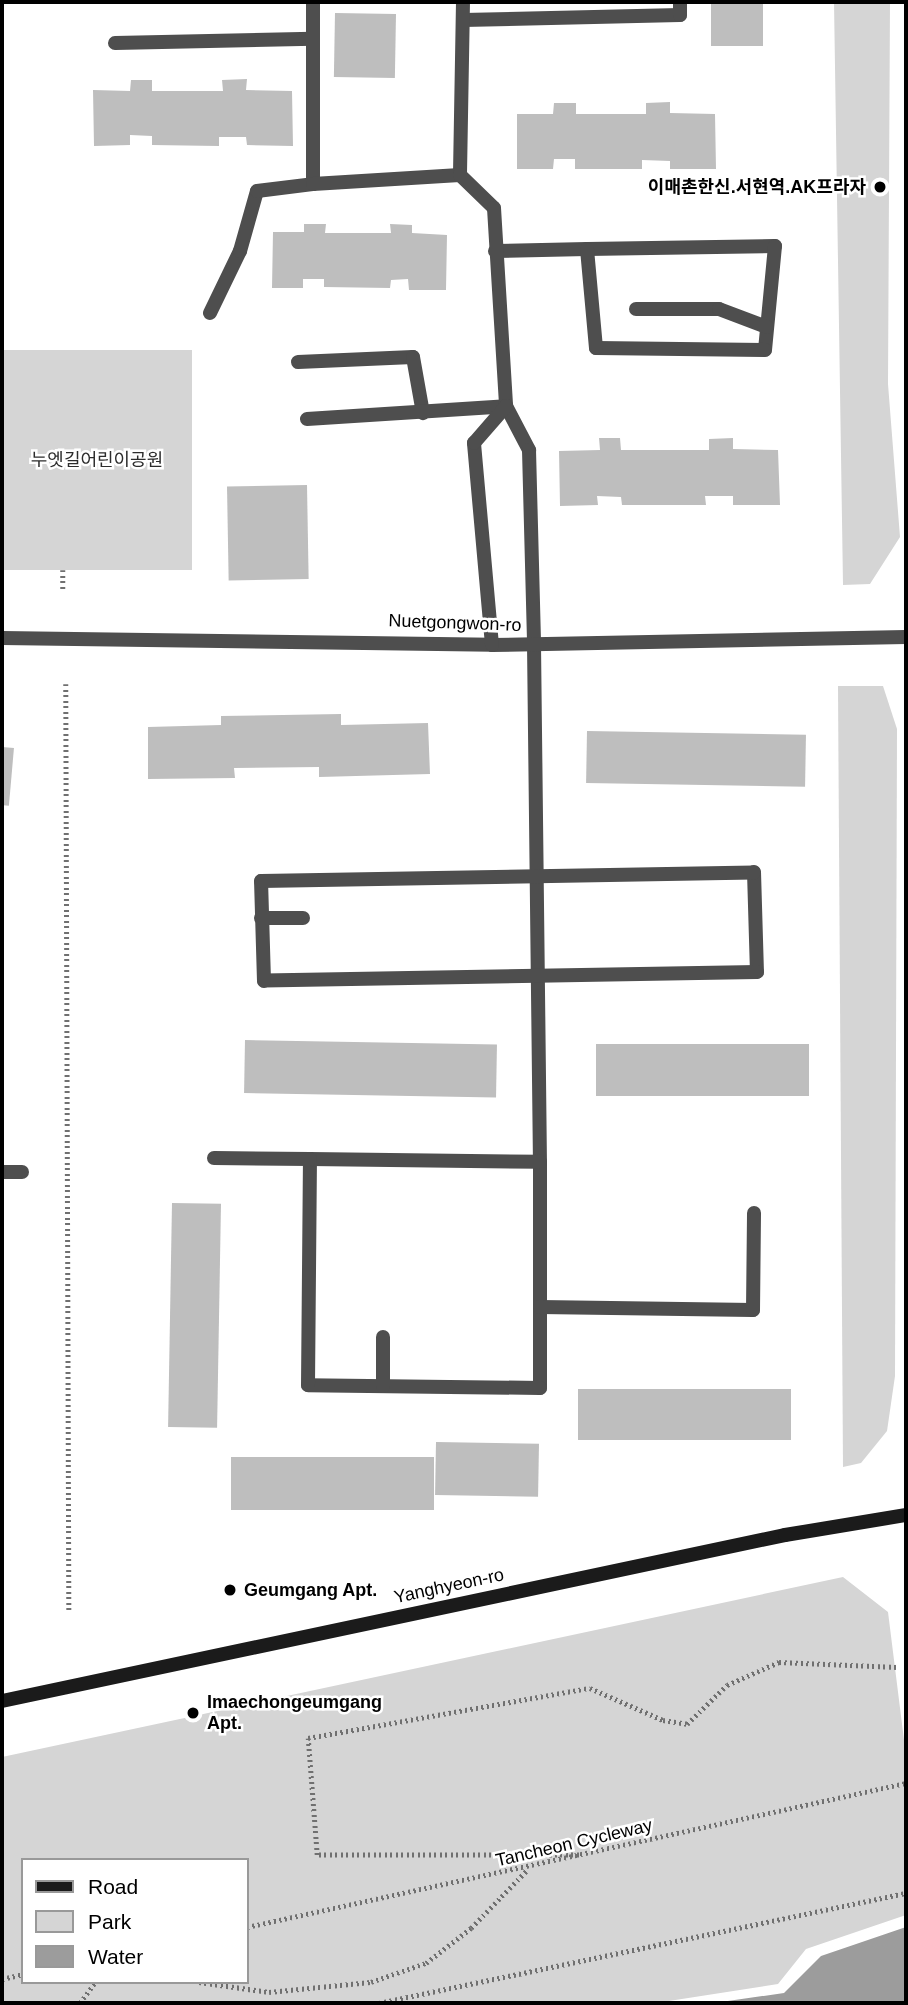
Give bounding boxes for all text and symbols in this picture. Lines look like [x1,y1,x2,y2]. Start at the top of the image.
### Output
place label: 이매촌한신.서현역.AK프라자 [648,176,866,198]
marker: 이매촌한신.서현역.AK프라자 [872,179,888,195]
park label: 누엣길어린이공원 [31,449,163,471]
street label: Nuetgongwon-ro [388,610,522,636]
street label: Yanghyeon-ro [392,1564,506,1608]
place label: Geumgang Apt. [244,1579,378,1601]
marker: Geumgang Apt. [222,1582,238,1598]
place label: Imaechongeumgang Apt. [207,1692,382,1734]
marker: Imaechongeumgang Apt. [185,1705,201,1721]
street label: Tancheon Cycleway [494,1814,654,1872]
legend [21,1858,248,1984]
text: Road [88,1875,138,1898]
text: Park [88,1910,131,1933]
text: Water [88,1945,143,1968]

